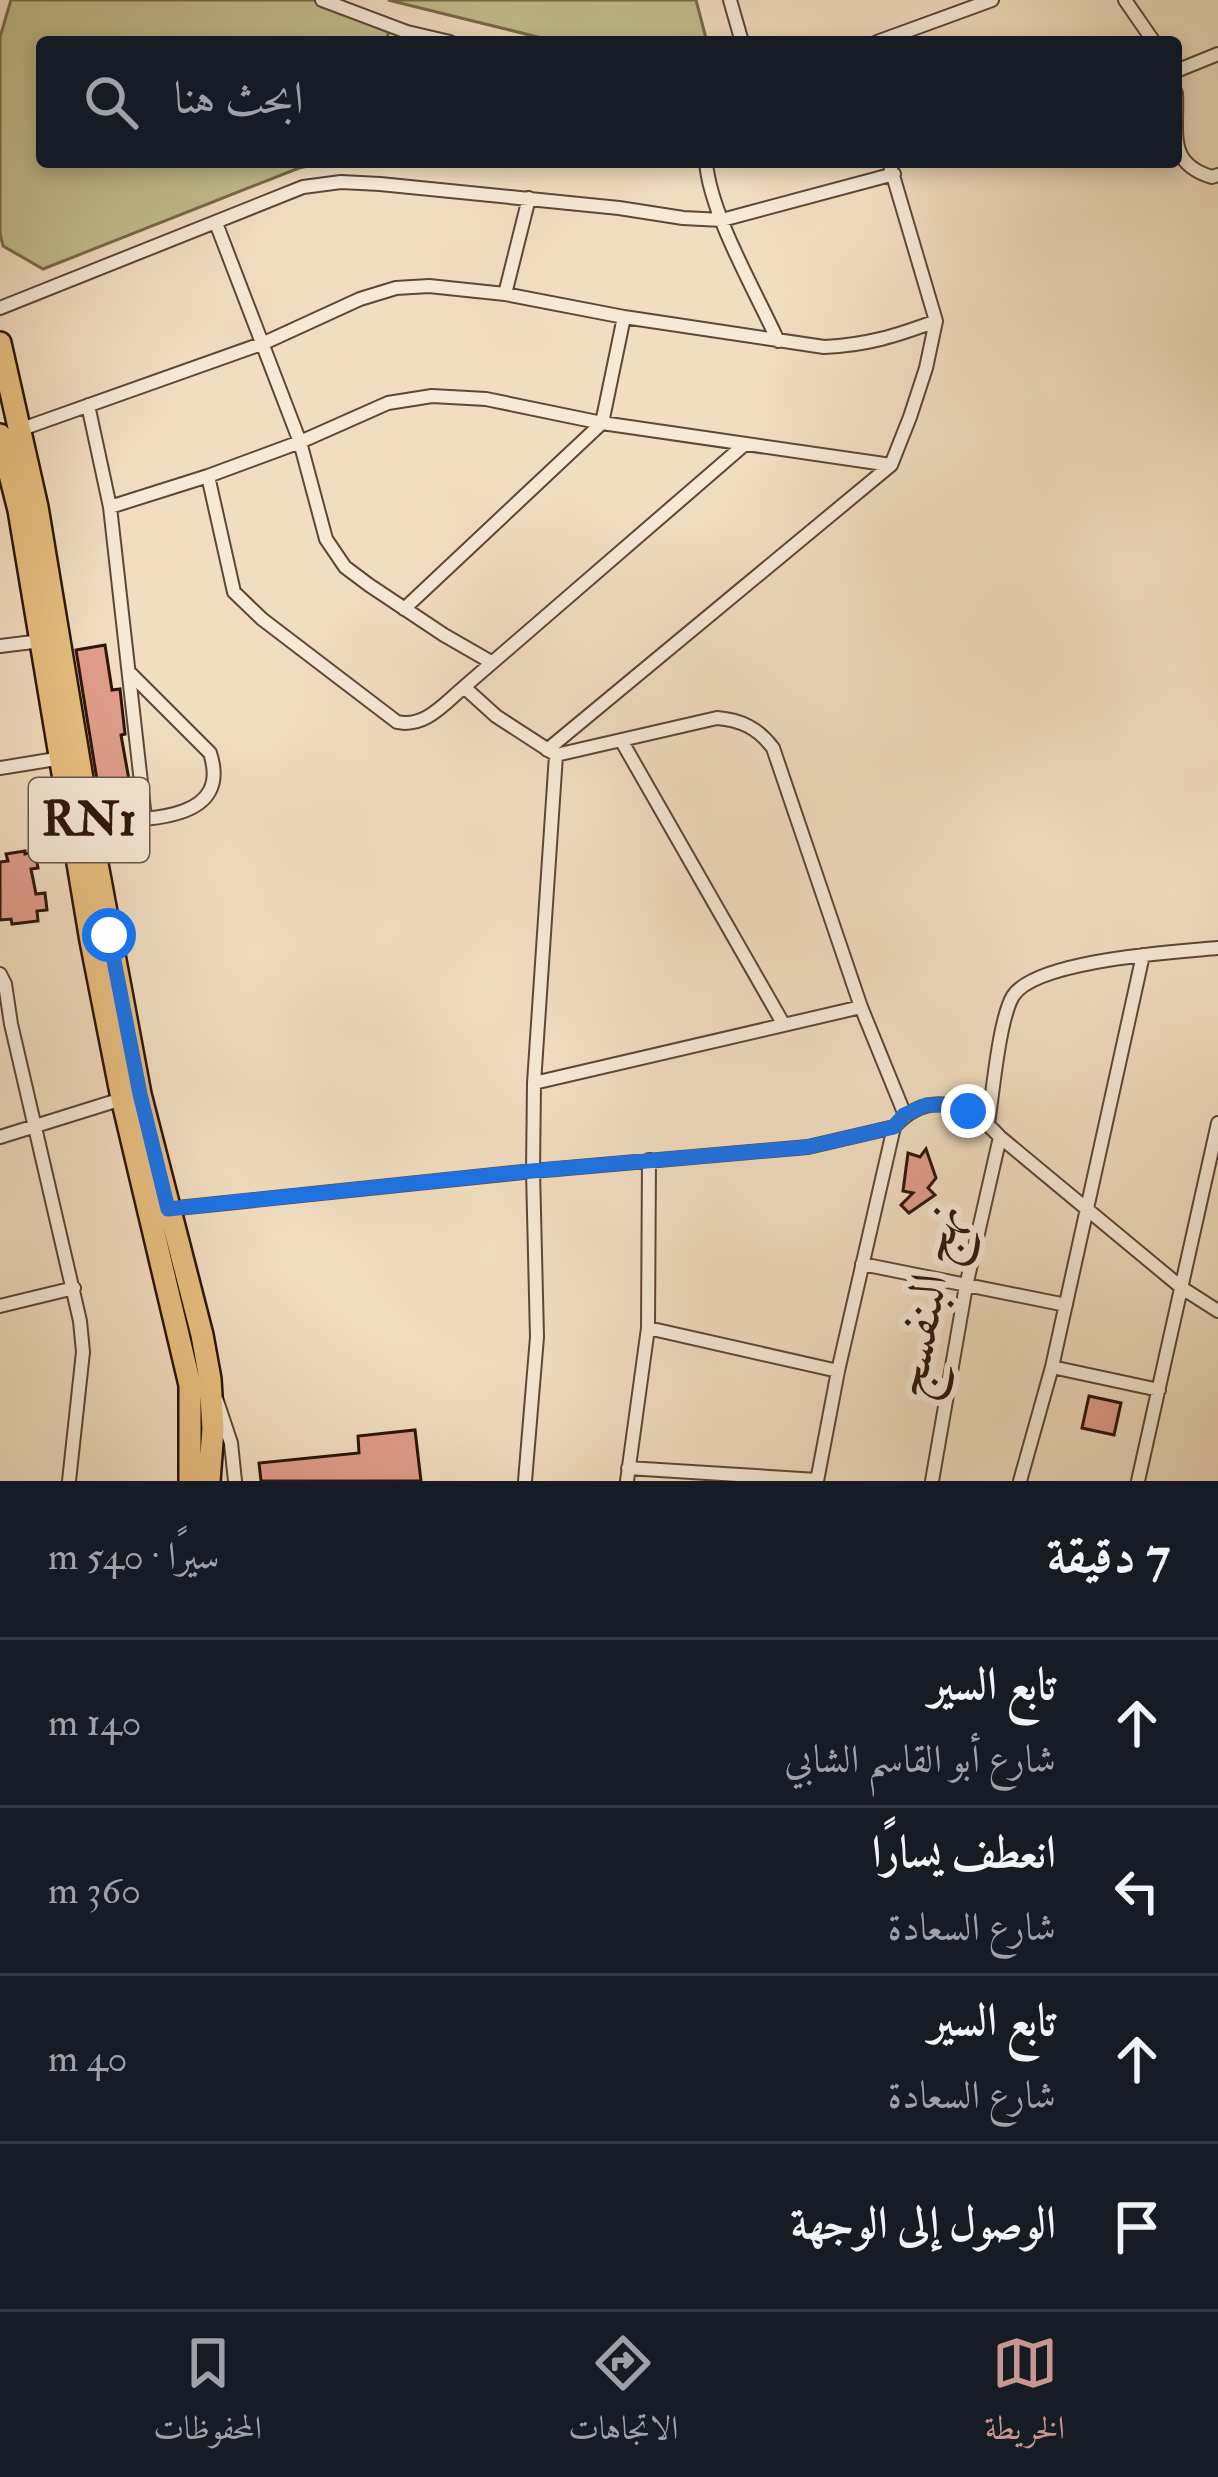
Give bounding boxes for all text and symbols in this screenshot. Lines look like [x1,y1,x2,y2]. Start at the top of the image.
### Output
search box [36,36,1182,168]
icon: search [78,69,144,135]
text: ابحث هنا [174,71,304,127]
road number: RN1 [29,778,149,862]
route start [82,908,136,962]
route end [941,1084,995,1138]
street label: نهج البنفسج [876,1199,988,1406]
text: 7 دقيقة [1047,1524,1170,1588]
text: سيرًا · 540 m [48,1532,220,1581]
text: تابع السير [929,1657,1056,1713]
icon: ahead [1104,1690,1170,1756]
text: 140 m [48,1698,141,1747]
text: شارع أبو القاسم الشابي [784,1735,1056,1784]
text: انعطف يسارًا [872,1825,1056,1881]
icon: left [1104,1858,1170,1924]
text: 360 m [48,1866,141,1915]
text: شارع السعادة [888,1903,1056,1952]
text: تابع السير [929,1993,1056,2049]
icon: ahead [1104,2026,1170,2092]
text: 40 m [48,2034,128,2083]
text: شارع السعادة [888,2071,1056,2120]
icon: arrive [1104,2194,1170,2260]
text: الوصول إلى الوجهة [791,2196,1056,2252]
tab: المحفوظات [153,2330,262,2460]
tab: الاتجاهات [568,2330,678,2460]
tab: الخريطة [985,2330,1065,2460]

